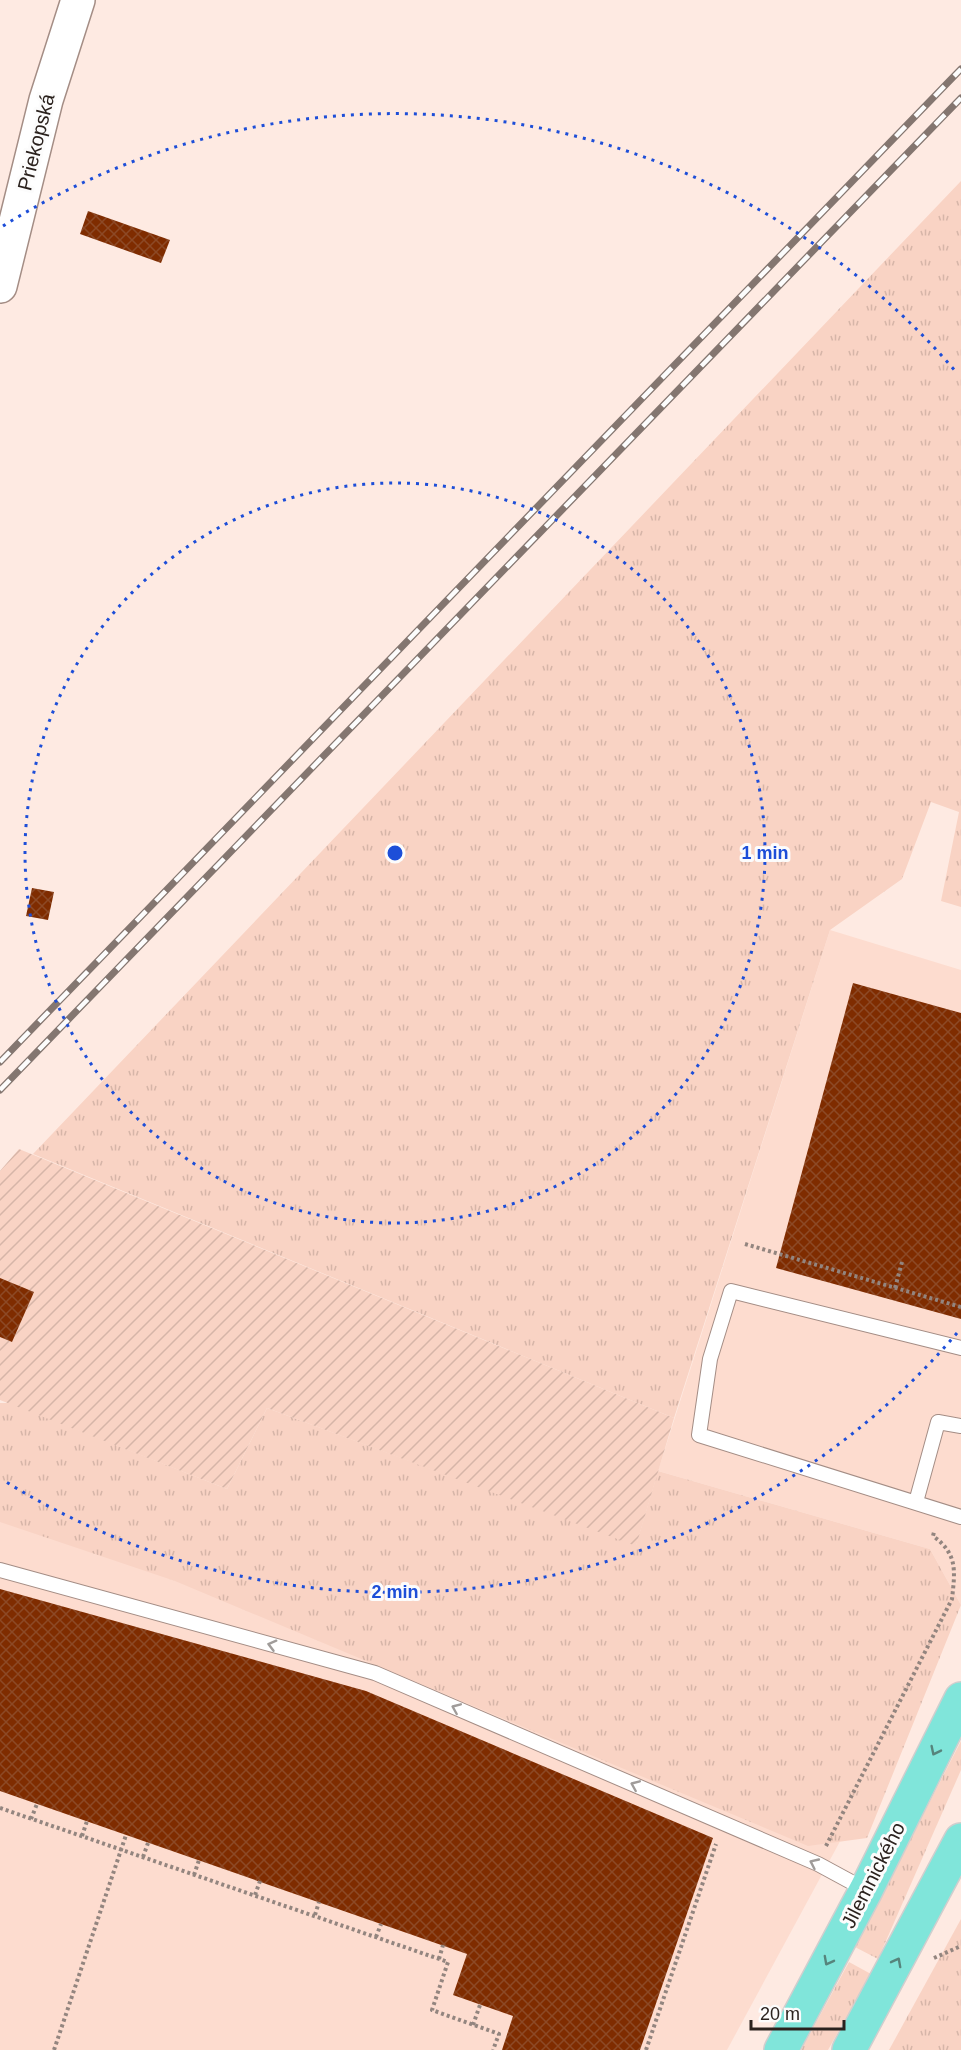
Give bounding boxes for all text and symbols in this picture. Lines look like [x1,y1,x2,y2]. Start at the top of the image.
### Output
street label: Priekopská [13,90,59,193]
centre of rings [385,843,405,863]
text: 1 min [741,843,789,863]
text: 2 min [371,1582,419,1602]
one-way arrow [267,1640,278,1652]
one-way arrow [452,1703,463,1715]
one-way arrow [931,1745,942,1756]
one-way arrow [631,1780,642,1792]
street label: Jilemnického [837,1819,909,1931]
one-way arrow [810,1858,821,1870]
one-way arrow [824,1955,835,1966]
one-way arrow [890,1958,901,1968]
scale bar [751,1993,844,2031]
text: 20 m [760,2004,800,2024]

